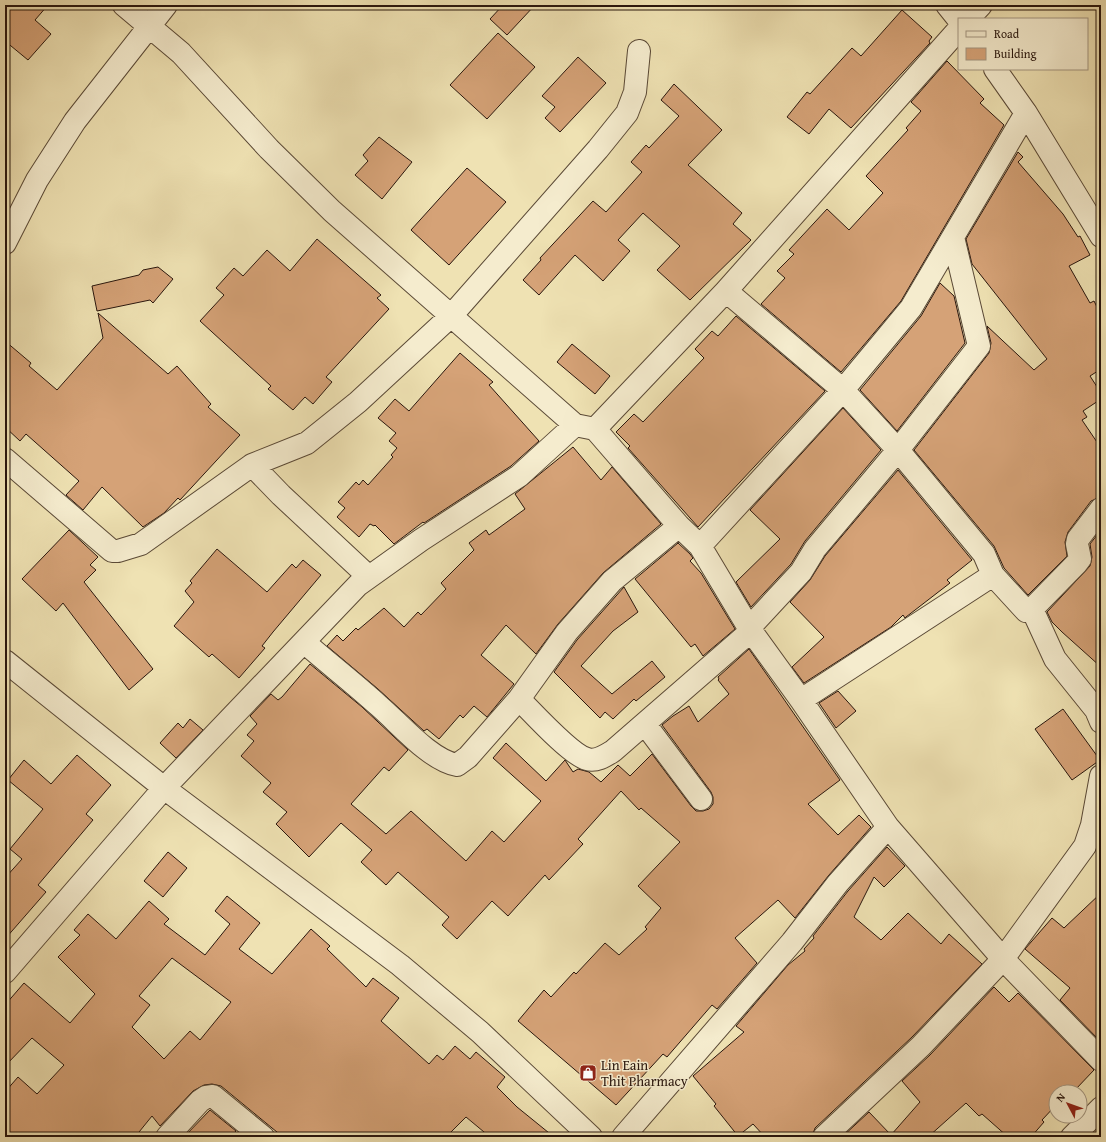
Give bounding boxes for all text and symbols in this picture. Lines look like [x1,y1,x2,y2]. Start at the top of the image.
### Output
legend [958,18,1088,70]
text: Road [994,25,1020,42]
text: Building [994,45,1037,62]
place label: Lin Eain Thit Pharmacy [601,1055,688,1091]
shop icon: Lin Eain Thit Pharmacy [578,1063,598,1083]
north arrow [1048,1084,1088,1124]
text: N [1052,1089,1069,1105]

